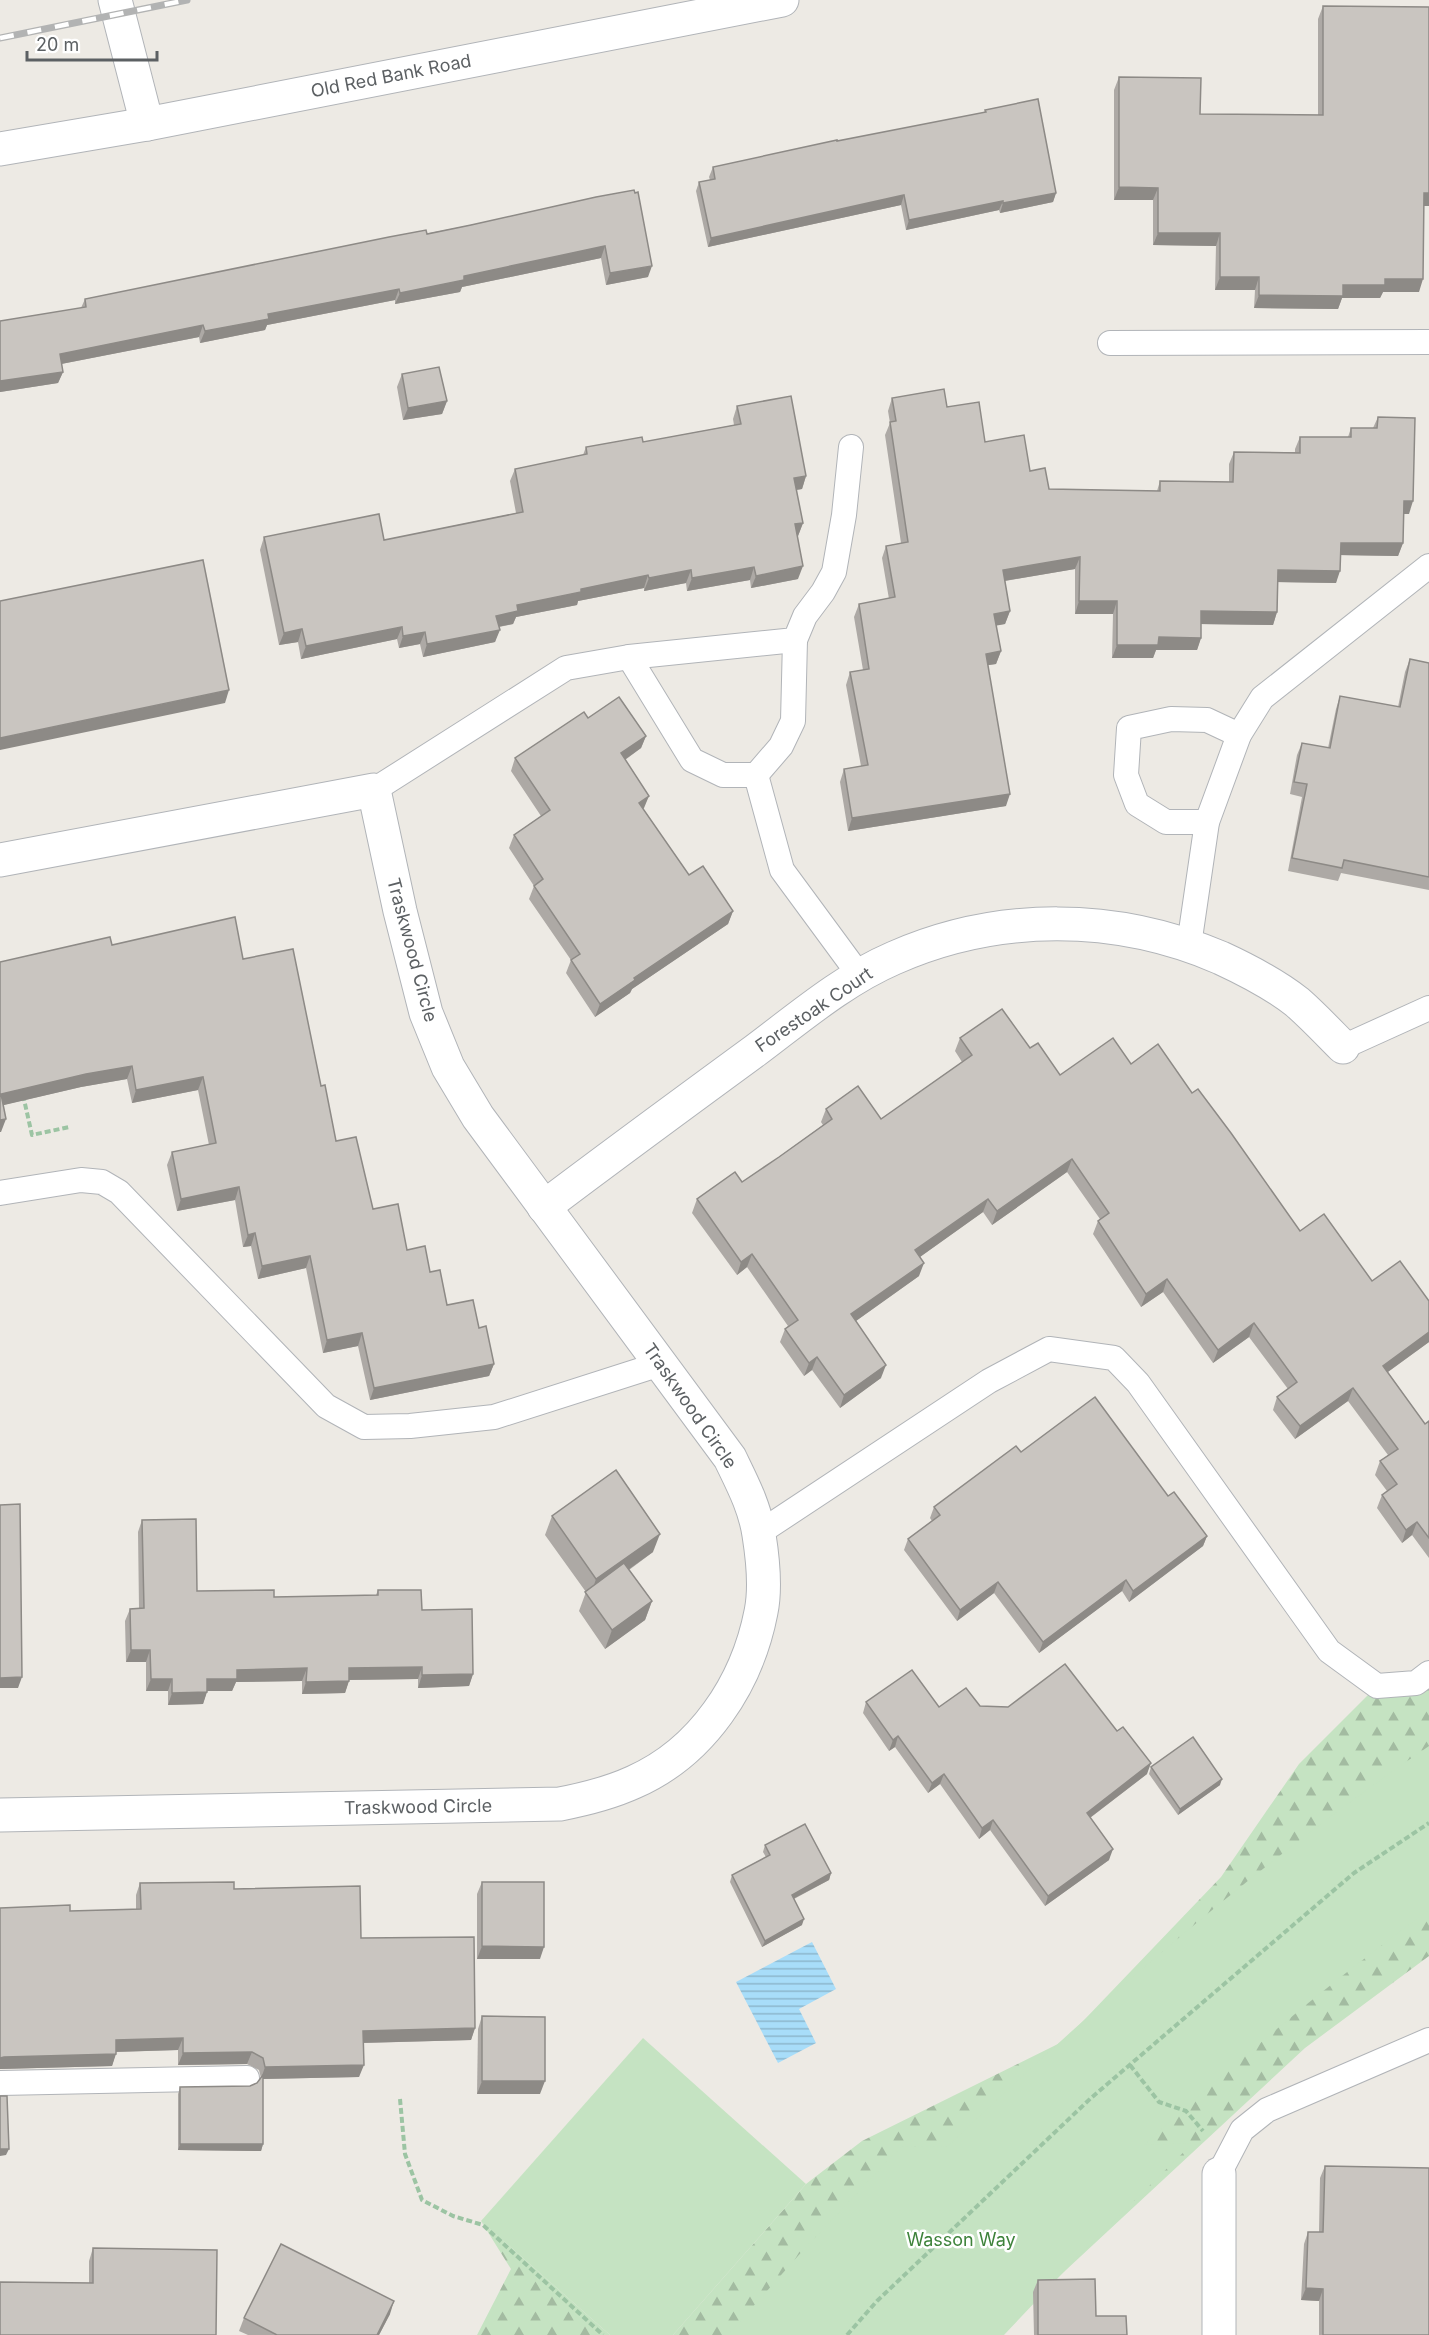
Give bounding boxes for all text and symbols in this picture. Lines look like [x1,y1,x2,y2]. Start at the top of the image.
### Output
scale bar [27,24,158,62]
text: 20 m [36,34,79,55]
street label: Old Red Bank Road [309,50,473,101]
street label: Traskwood Circle [383,876,442,1024]
street label: Forestoak Court [751,963,876,1056]
street label: Traskwood Circle [639,1339,741,1472]
street label: Traskwood Circle [344,1795,492,1818]
park label: Wasson Way [906,2229,1016,2250]

